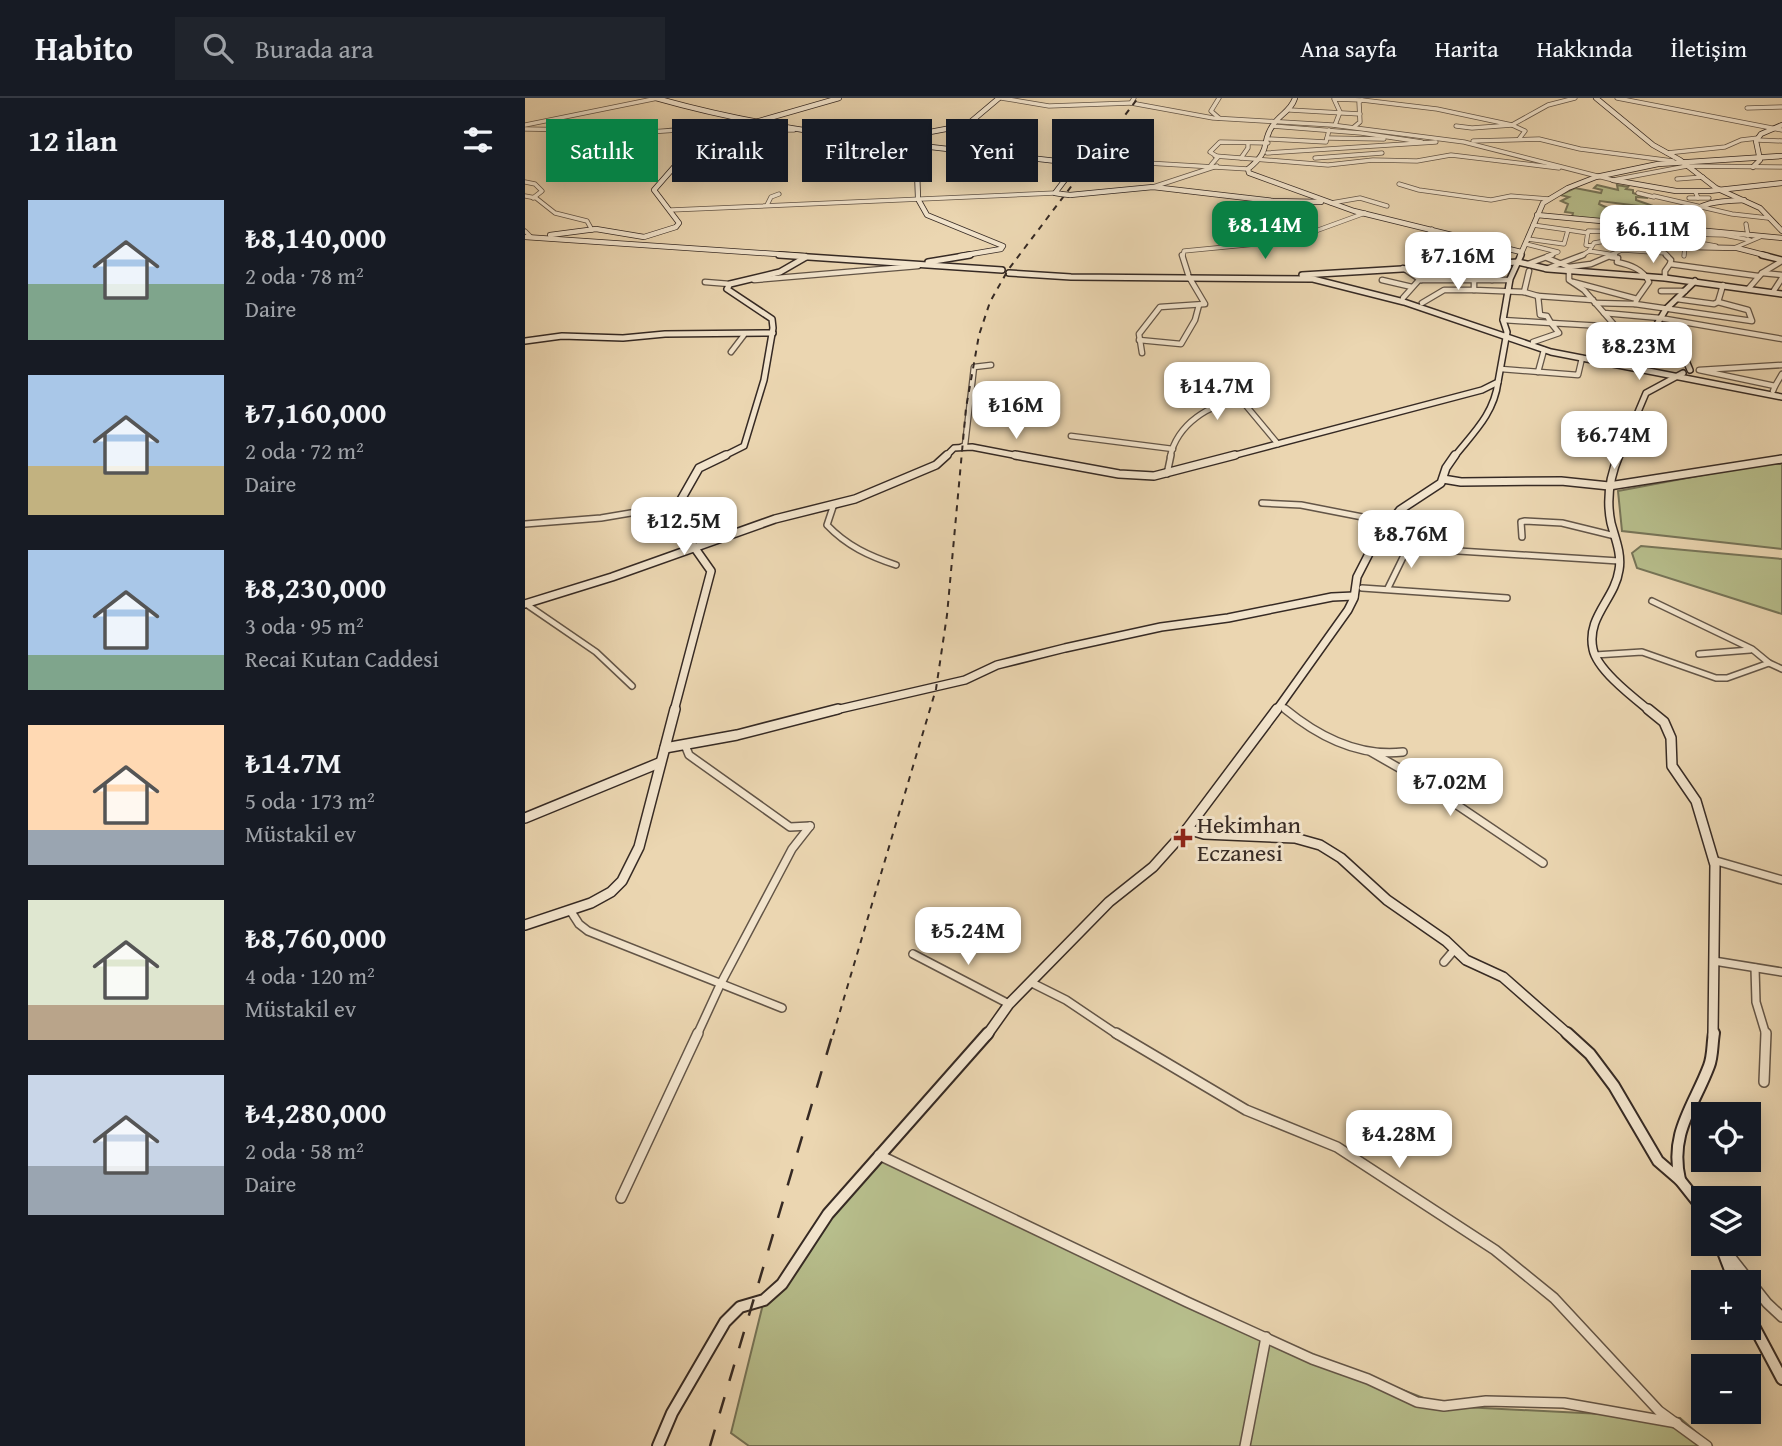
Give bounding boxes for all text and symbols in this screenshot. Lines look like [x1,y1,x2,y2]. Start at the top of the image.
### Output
search box [175,17,665,80]
text: Habito [35,24,133,72]
icon: search [199,29,237,67]
text: Burada ara [255,29,374,68]
text: Ana sayfa [1300,31,1397,66]
text: Harita [1435,31,1499,66]
text: Hakkında [1537,31,1633,66]
text: İletişim [1671,31,1747,66]
text: 12 ilan [28,118,117,162]
chip: Satılık [546,119,658,182]
chip: Kiralık [672,119,788,182]
chip: Filtreler [802,119,932,182]
chip: Yeni [946,119,1038,182]
chip: Daire [1052,119,1154,182]
icon: filters [459,121,497,159]
pin: ₺8.14M [1208,202,1322,261]
pin: ₺6.11M [1596,206,1710,265]
text: ₺8.14M [1228,207,1302,240]
text: ₺6.11M [1616,211,1690,244]
text: ₺8,140,000 [245,215,386,259]
icon: home [84,228,168,312]
pin: ₺7.16M [1401,232,1515,292]
text: ₺7.16M [1421,238,1495,271]
text: 2 oda · 78 m² [245,259,364,292]
text: Daire [245,292,296,325]
pin: ₺8.23M [1582,322,1696,382]
text: ₺8.23M [1602,328,1676,361]
pin: ₺14.7M [1160,362,1274,422]
text: ₺14.7M [1180,368,1254,401]
pin: ₺16M [975,382,1057,441]
text: ₺16M [988,387,1044,420]
text: ₺7,160,000 [245,390,386,434]
icon: home [84,403,168,487]
pin: ₺6.74M [1557,412,1671,471]
text: ₺6.74M [1577,417,1651,450]
text: 2 oda · 72 m² [245,434,364,467]
text: Daire [245,467,296,500]
pin: ₺12.5M [627,498,741,557]
text: ₺12.5M [647,503,721,536]
pin: ₺8.76M [1354,510,1468,570]
text: ₺8.76M [1374,516,1448,549]
text: ₺8,230,000 [245,565,386,609]
icon: home [84,578,168,662]
text: 3 oda · 95 m² [245,609,364,642]
text: Recai Kutan Caddesi [245,642,439,675]
text: ₺14.7M [245,740,341,784]
icon: home [84,753,168,837]
pin: ₺7.02M [1393,758,1507,818]
text: ₺7.02M [1413,764,1487,797]
text: 5 oda · 173 m² [245,784,375,817]
place label: Hekimhan Eczanesi [1197,807,1302,870]
text: Müstakil ev [245,817,356,850]
marker: Hekimhan Eczanesi [1175,830,1191,846]
pin: ₺5.24M [911,908,1025,967]
text: ₺5.24M [931,913,1005,946]
text: ₺8,760,000 [245,915,386,959]
icon: home [84,928,168,1012]
text: 4 oda · 120 m² [245,959,375,992]
text: Müstakil ev [245,992,356,1025]
text: ₺4,280,000 [245,1090,386,1134]
map controls [1691,1102,1761,1424]
button: locate [1691,1102,1761,1172]
icon: home [84,1103,168,1187]
pin: ₺4.28M [1342,1110,1456,1170]
text: ₺4.28M [1362,1116,1436,1149]
text: 2 oda · 58 m² [245,1134,364,1167]
text: Daire [245,1167,296,1200]
button: layers [1691,1186,1761,1256]
button: + [1691,1270,1761,1340]
button: − [1691,1354,1761,1424]

